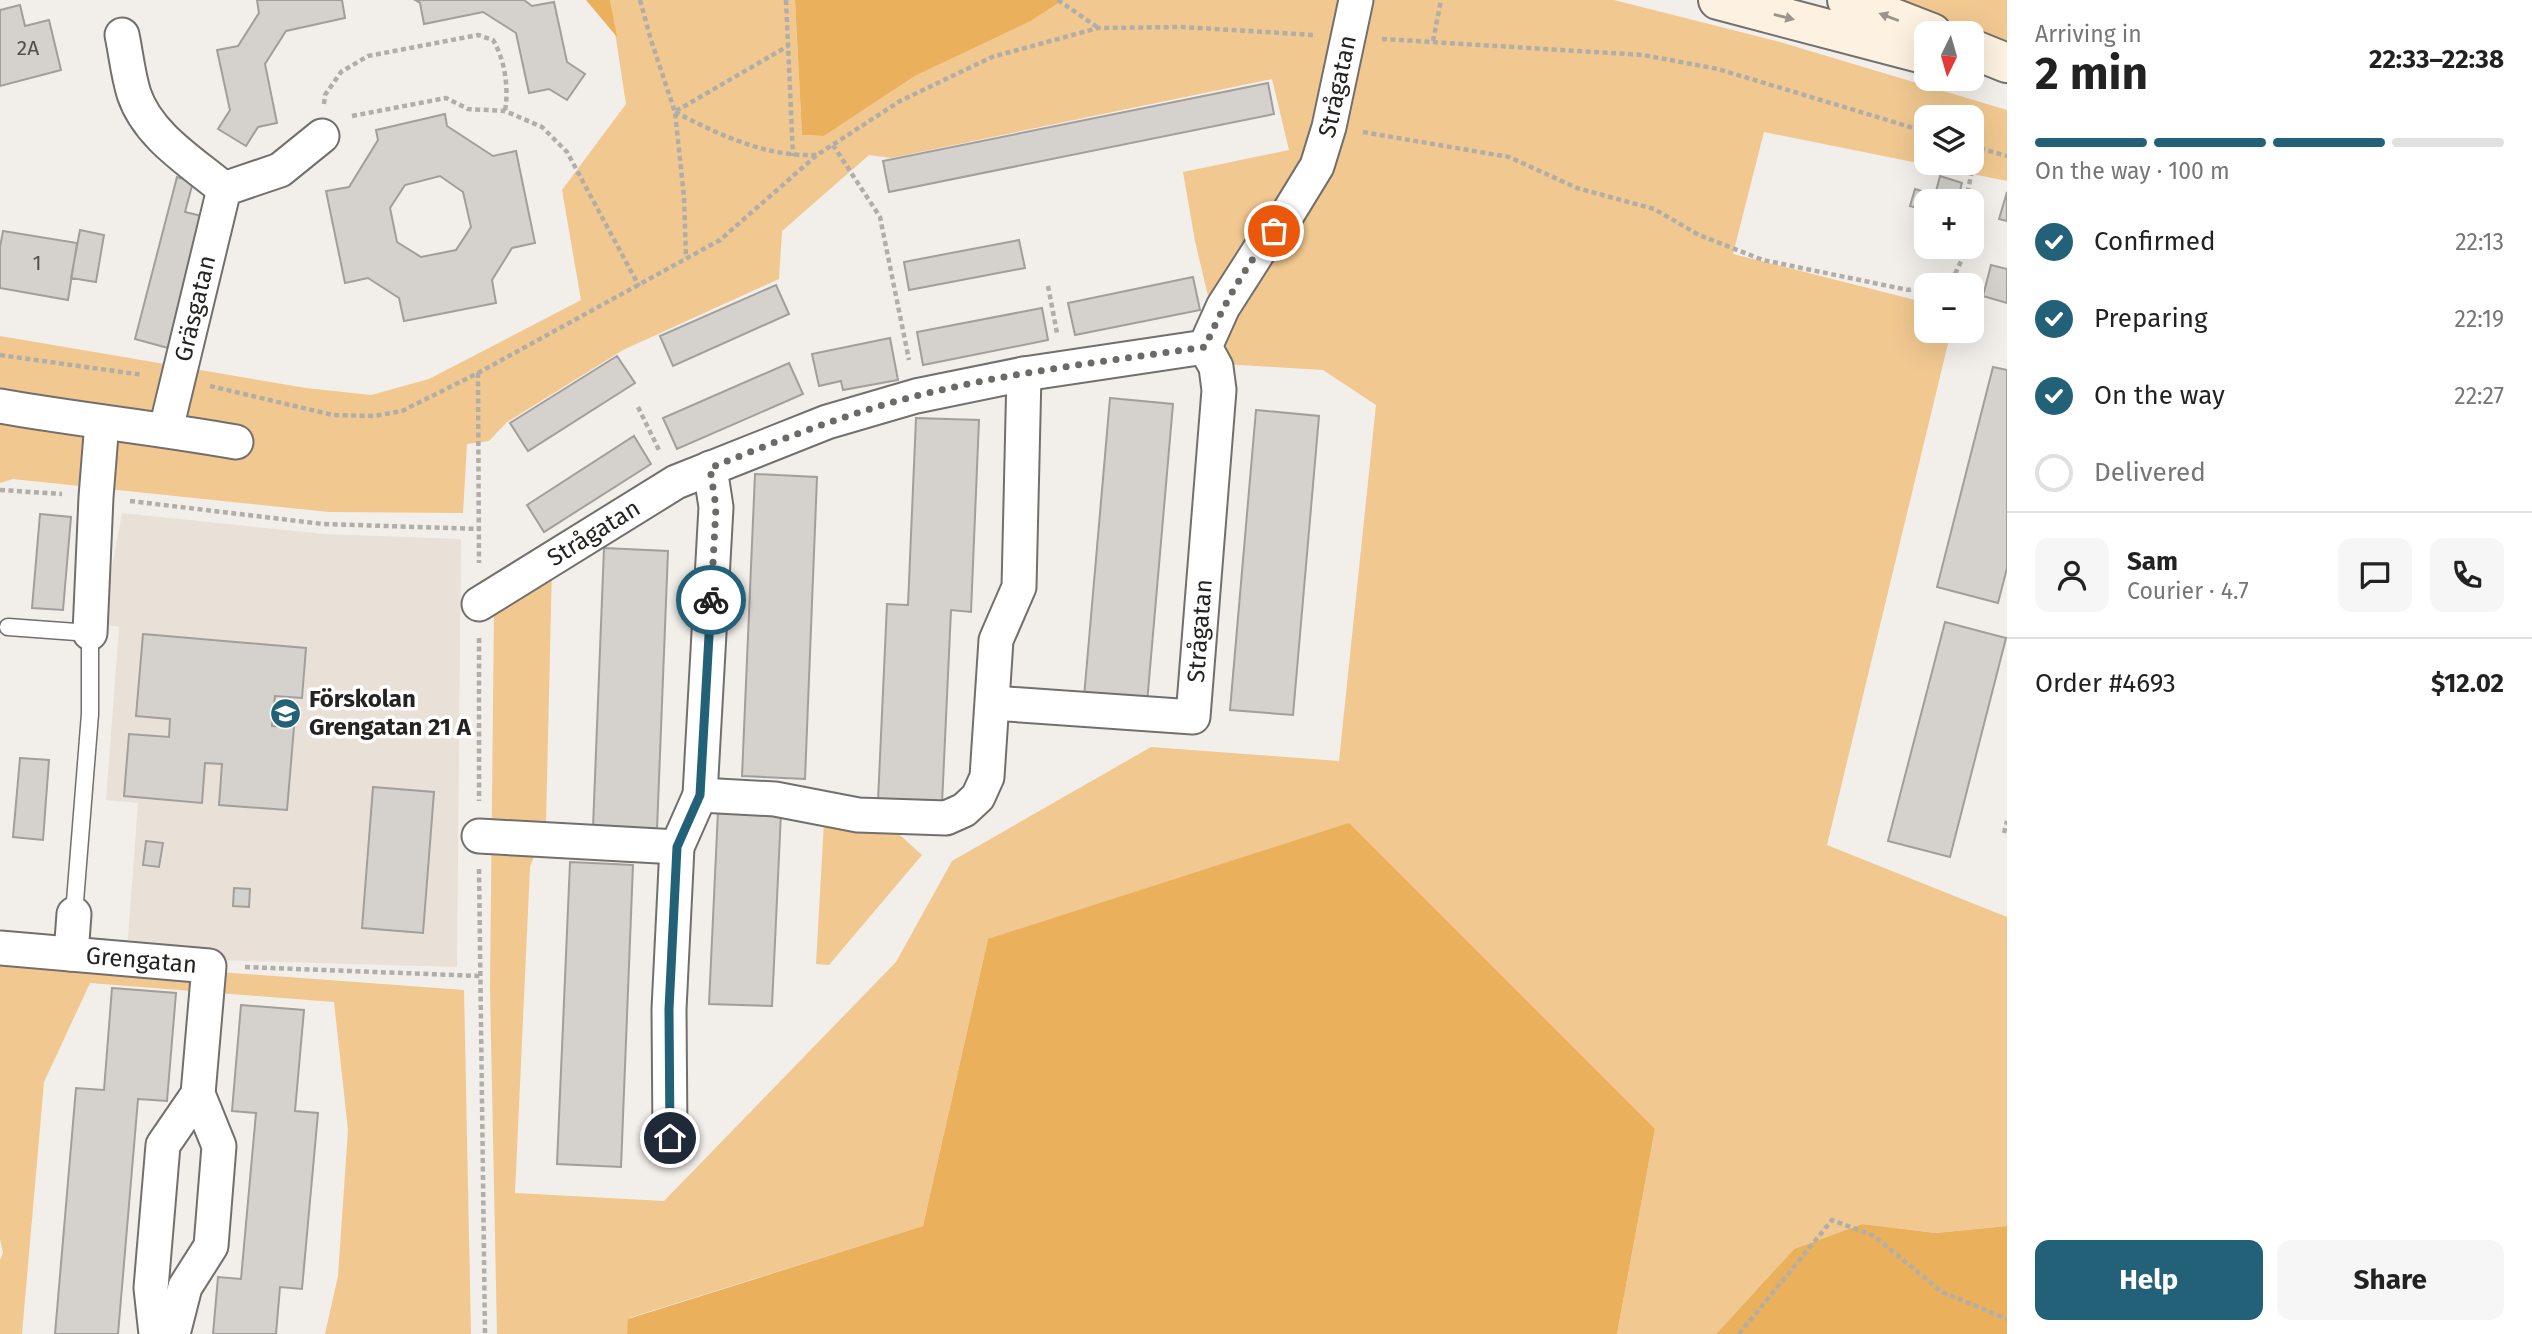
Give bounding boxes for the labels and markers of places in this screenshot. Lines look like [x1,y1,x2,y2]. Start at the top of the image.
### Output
pin [1244,201,1304,261]
place label: Förskolan Grengatan 21 A [309,685,472,741]
school or university icon: Förskolan Grengatan 21 A [269,696,303,730]
pin [640,1108,700,1168]

